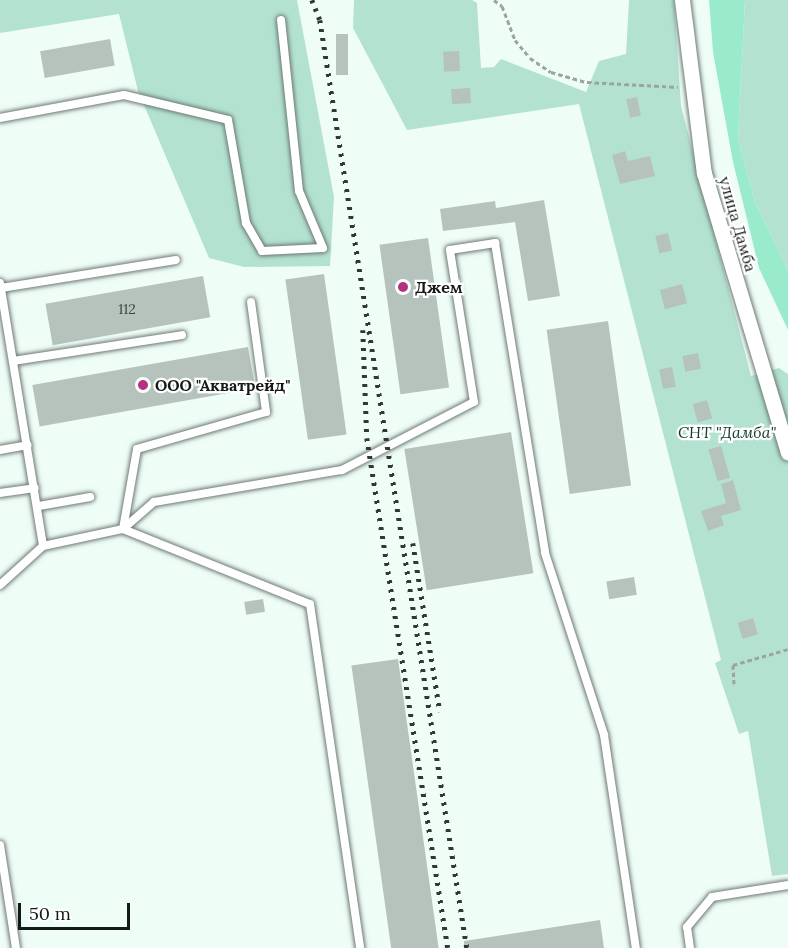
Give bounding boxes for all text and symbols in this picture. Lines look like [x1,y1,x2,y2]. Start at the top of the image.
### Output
street label: улица Дамба [715,174,761,274]
place label: Джем [415,277,463,297]
marker: Джем [396,280,410,294]
house number: 112 [118,301,136,317]
place label: ООО "Акватрейд" [155,375,290,395]
marker: ООО "Акватрейд" [136,378,150,392]
park label: СНТ "Дамба" [678,422,776,442]
scale bar [21,891,134,929]
text: 50 m [29,902,71,925]

